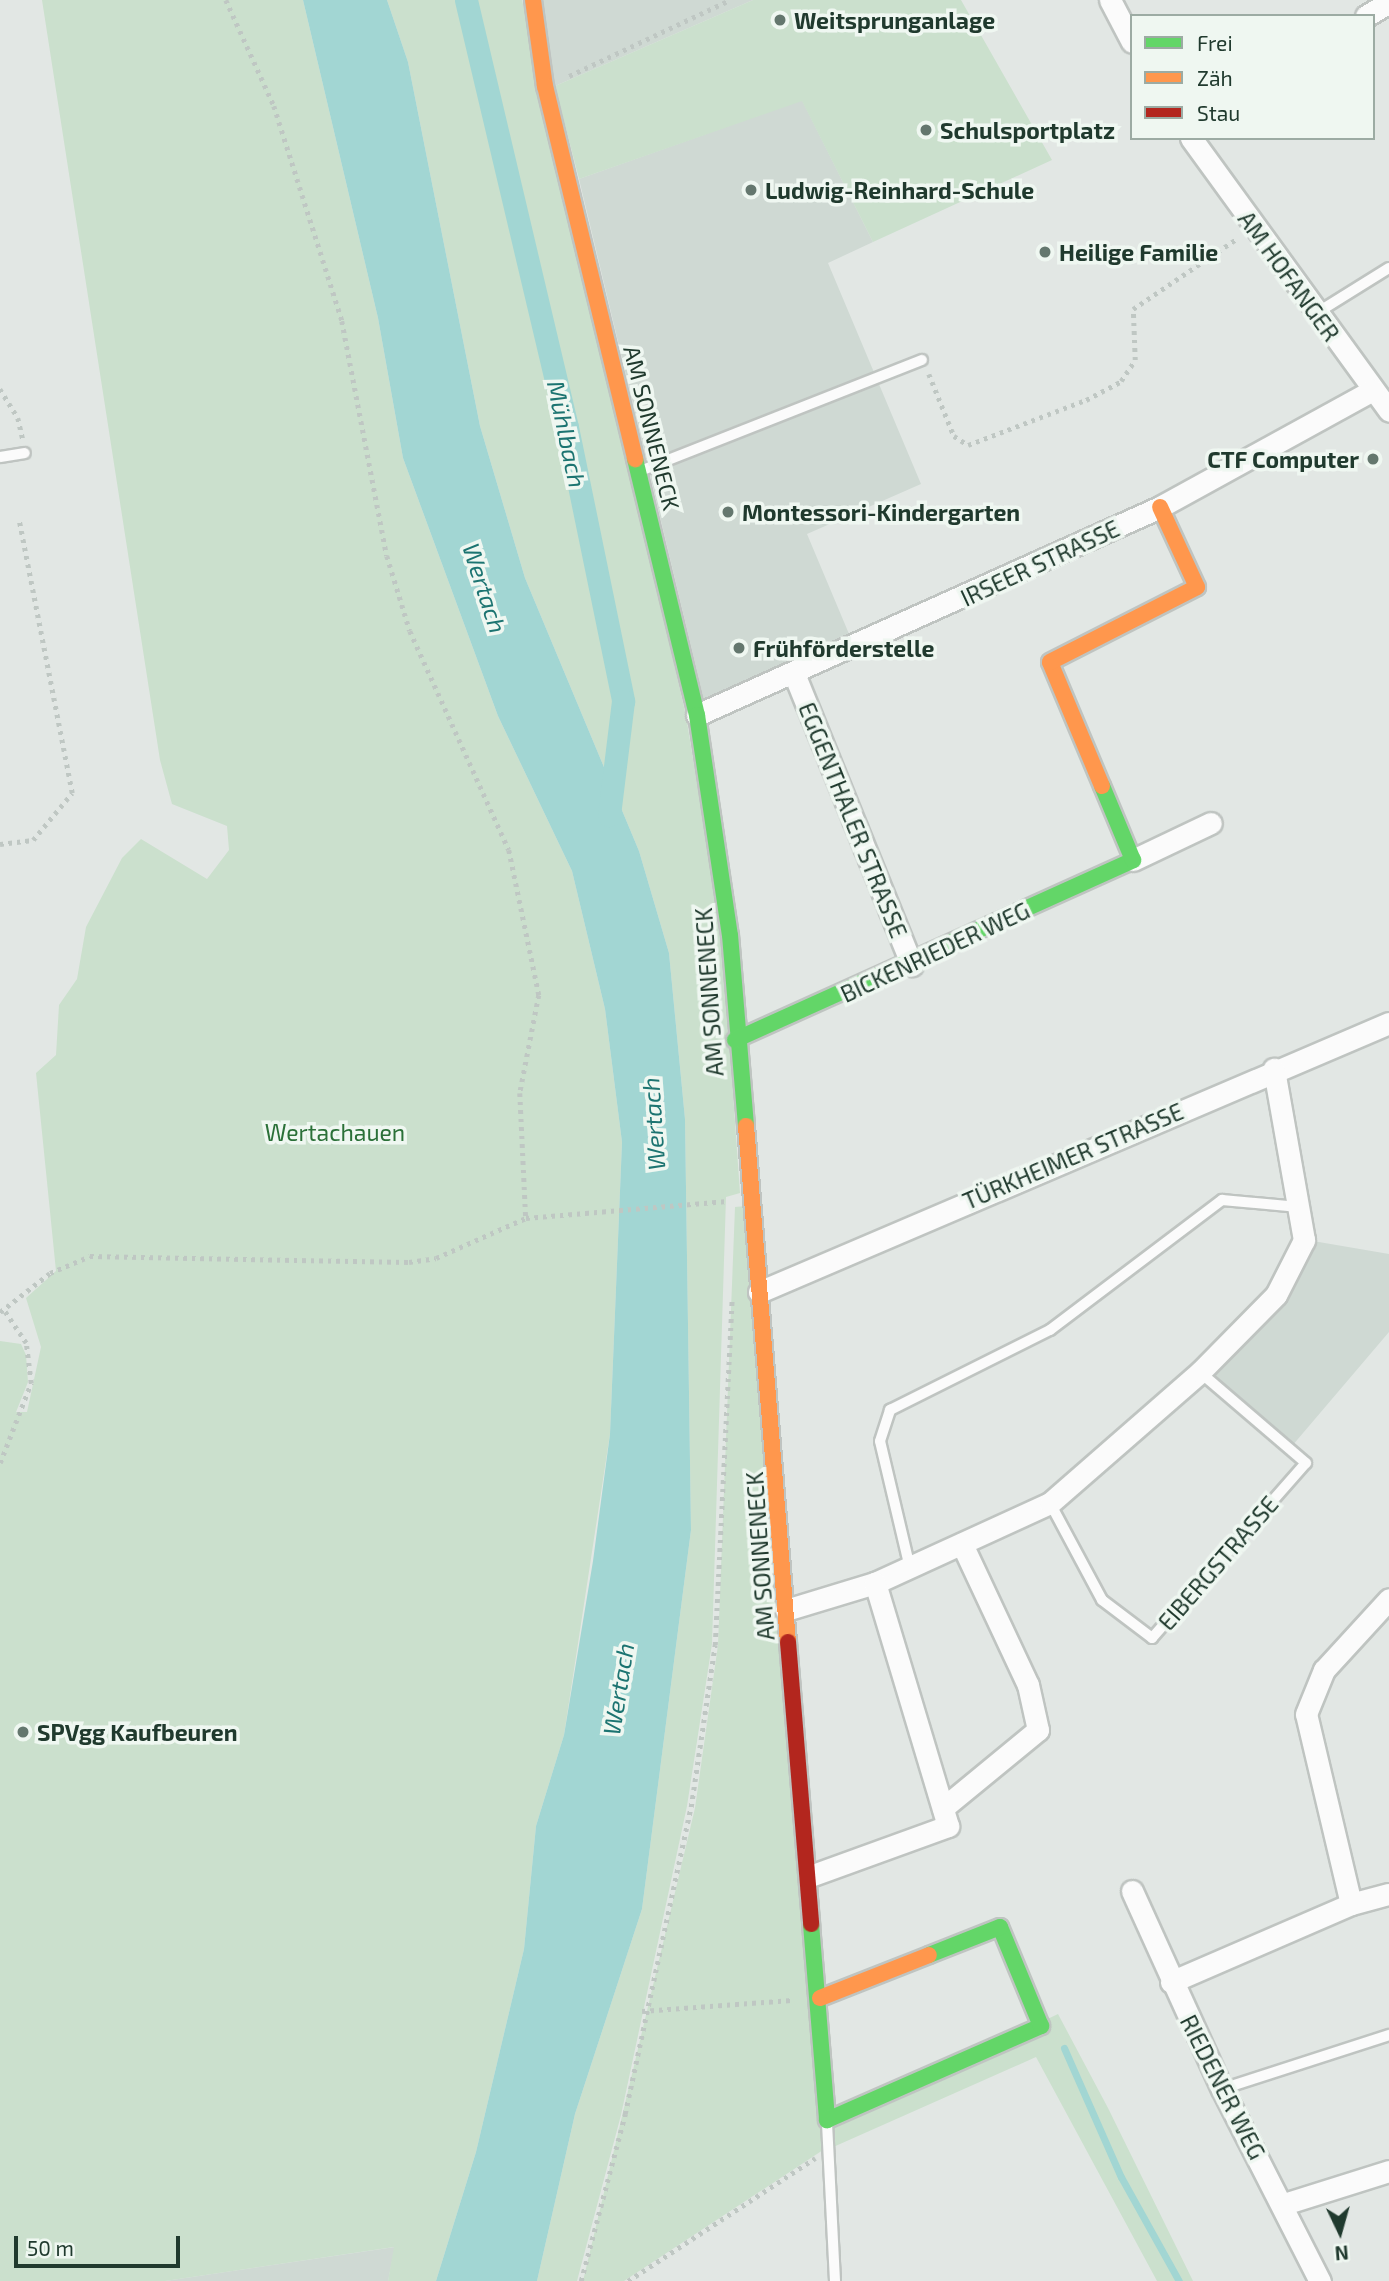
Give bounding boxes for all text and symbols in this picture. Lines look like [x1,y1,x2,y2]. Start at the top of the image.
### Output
place label: Weitsprunganlage [794,6,995,34]
marker: Weitsprunganlage [772,12,788,28]
legend [1130,14,1375,140]
text: Frei [1197,30,1233,55]
text: Zäh [1197,65,1233,90]
text: Stau [1197,100,1240,125]
place label: Schulsportplatz [940,116,1115,144]
marker: Schulsportplatz [918,122,934,138]
place label: Ludwig-Reinhard-Schule [765,176,1034,204]
marker: Ludwig-Reinhard-Schule [743,182,759,198]
street label: AM HOFANGER [1233,206,1345,346]
place label: Heilige Familie [1059,238,1218,266]
marker: Heilige Familie [1037,244,1053,260]
street label: AM SONNENECK [618,343,686,513]
water label: Mühlbach [542,378,592,490]
place label: CTF Computer [1207,445,1359,473]
marker: CTF Computer [1365,451,1381,467]
place label: Montessori-Kindergarten [742,498,1020,526]
marker: Montessori-Kindergarten [720,504,736,520]
street label: IRSEER STRASSE [956,514,1124,612]
water label: Wertach [457,539,513,637]
place label: Frühförderstelle [753,634,934,662]
marker: Frühförderstelle [731,640,747,656]
street label: EGGENTHALER STRASSE [793,698,913,942]
street label: BICKENRIEDER WEG [836,896,1034,1008]
street label: AM SONNENECK [689,907,729,1077]
water label: Wertach [635,1077,671,1171]
street label: TÜRKHEIMER STRASSE [959,1097,1187,1215]
park label: Wertachauen [265,1118,405,1146]
street label: AM SONNENECK [740,1471,780,1641]
street label: EIBERGSTRASSE [1152,1490,1284,1636]
water label: Wertach [597,1641,639,1737]
place label: SPVgg Kaufbeuren [37,1718,238,1746]
marker: SPVgg Kaufbeuren [15,1724,31,1740]
street label: RIEDENER WEG [1175,2010,1271,2164]
north arrow [1305,2197,1375,2267]
scale bar [18,2222,184,2266]
text: 50 m [27,2235,74,2260]
text: N [1334,2241,1350,2265]

